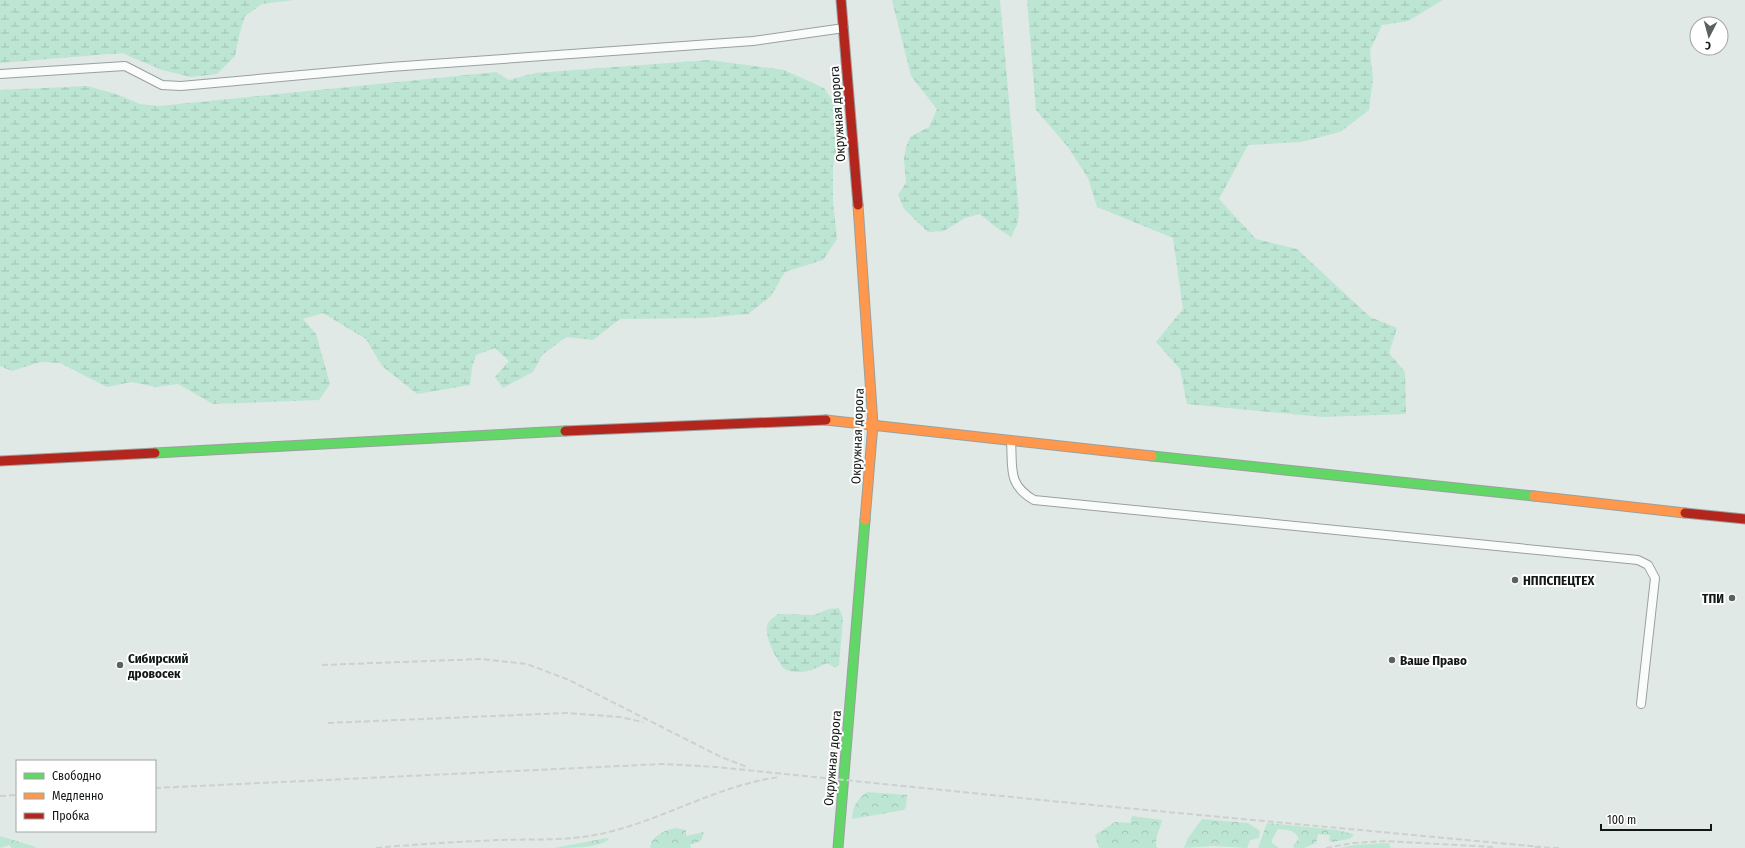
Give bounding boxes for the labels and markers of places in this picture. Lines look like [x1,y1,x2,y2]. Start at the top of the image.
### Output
place label: НППСПЕЦТЕХ [1523,573,1594,588]
marker: НППСПЕЦТЕХ [1510,575,1520,585]
place label: ТПИ [1702,591,1724,606]
marker: ТПИ [1727,593,1737,603]
place label: Сибирский дровосек [127,651,189,681]
place label: Ваше Право [1400,653,1467,668]
marker: Ваше Право [1387,655,1397,665]
marker: Сибирский дровосек [115,660,125,670]

